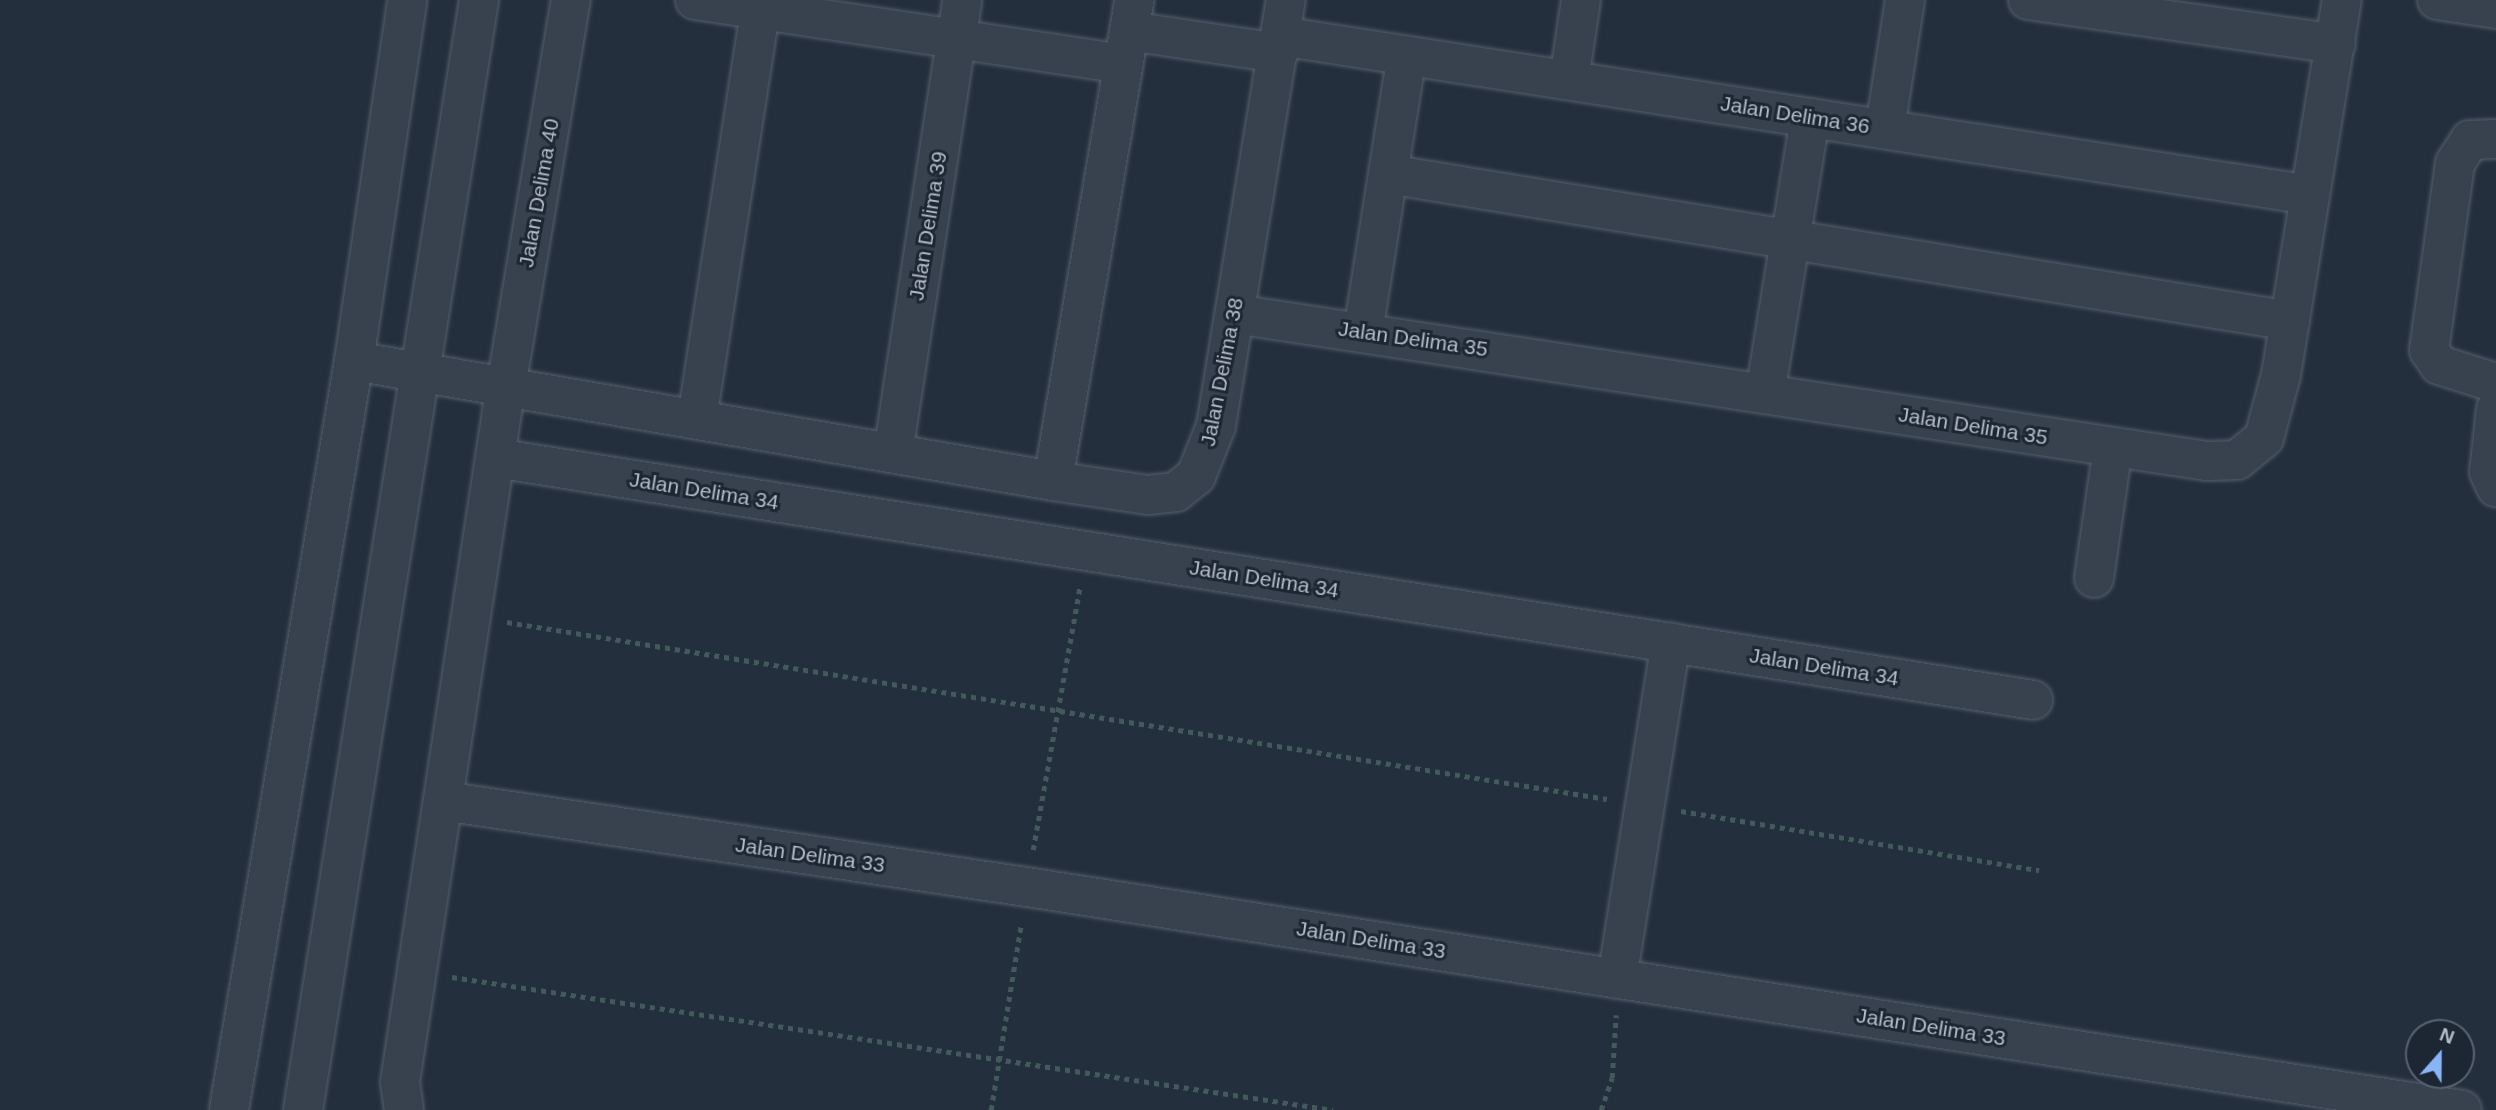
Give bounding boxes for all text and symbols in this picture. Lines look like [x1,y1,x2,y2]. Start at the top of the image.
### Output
street label: Jalan Delima 36 [1719,91,1871,139]
street label: Jalan Delima 40 [514,117,564,269]
street label: Jalan Delima 39 [904,150,952,302]
street label: Jalan Delima 38 [1195,296,1249,448]
street label: Jalan Delima 35 [1337,316,1489,362]
street label: Jalan Delima 35 [1897,402,2049,450]
street label: Jalan Delima 34 [628,467,780,515]
street label: Jalan Delima 34 [1188,555,1340,603]
street label: Jalan Delima 34 [1748,643,1900,691]
street label: Jalan Delima 33 [734,832,886,878]
street label: Jalan Delima 33 [1295,916,1447,964]
street label: Jalan Delima 33 [1855,1003,2007,1051]
north arrow [2405,1019,2475,1089]
text: N [2437,1024,2457,1048]

